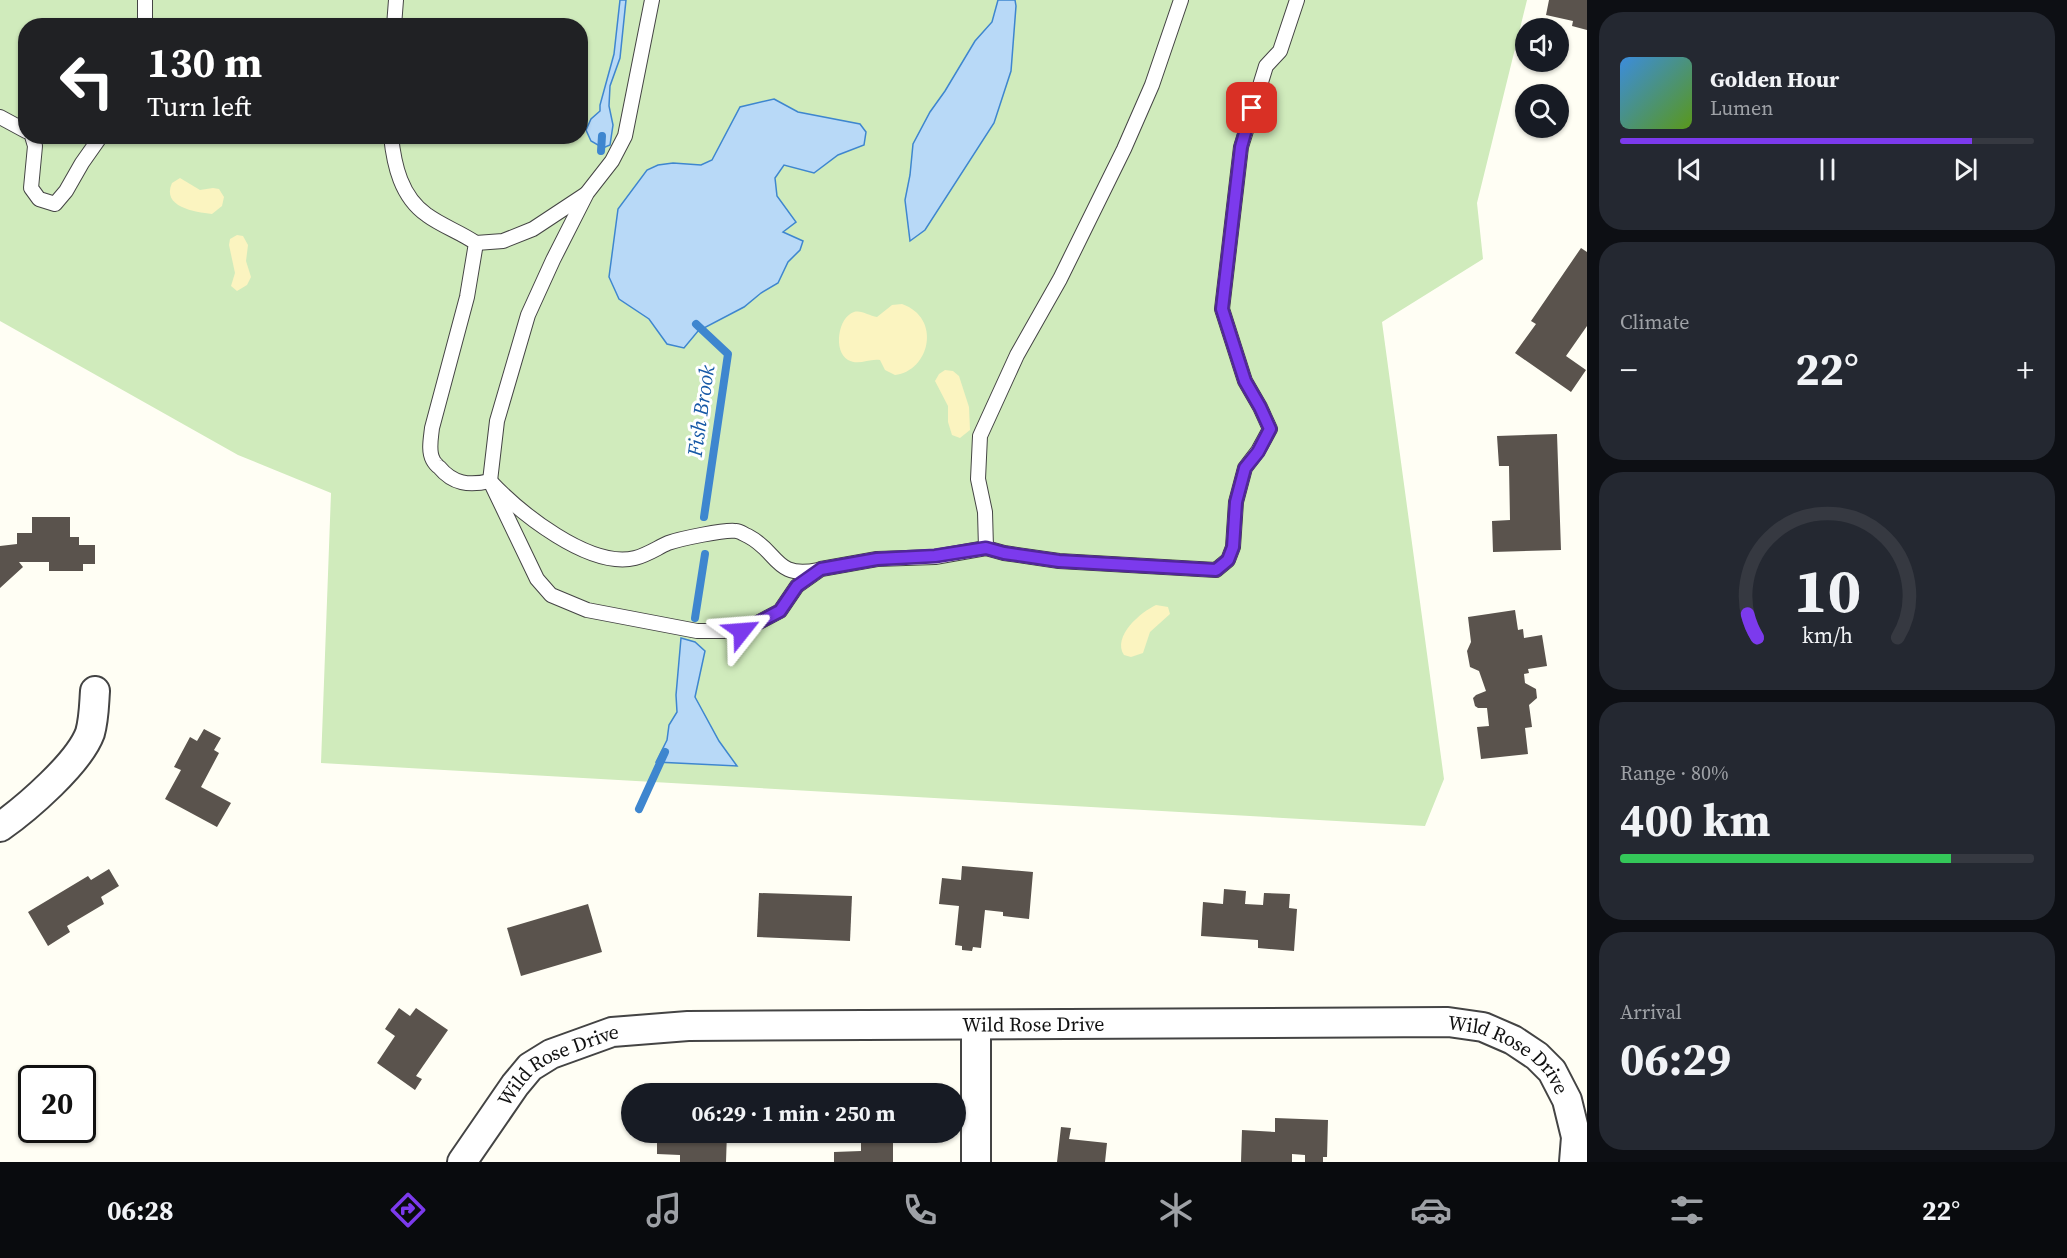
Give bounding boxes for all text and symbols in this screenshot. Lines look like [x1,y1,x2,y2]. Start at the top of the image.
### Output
map controls [1515,18,1569,138]
button: sound [1515,18,1569,72]
text: 130 m [147,33,262,91]
icon: left [48,42,126,120]
text: Golden Hour [1710,64,1839,94]
pin [1226,82,1277,133]
button: search [1515,84,1569,138]
text: Turn left [147,88,251,125]
icon: arrive [1235,91,1268,124]
text: Lumen [1710,94,1773,122]
icon: previous [1673,153,1706,186]
icon: pause [1811,153,1844,186]
icon: next [1949,153,1982,186]
text: Climate [1620,308,1689,336]
text: 22° [1795,338,1859,400]
text: − [1620,347,1638,392]
text: + [2016,347,2034,392]
water label: Fish Brook [680,363,721,460]
text: 10 [1793,547,1861,633]
position arrow [710,599,774,663]
text: km/h [1801,621,1853,650]
text: Range · 80% [1620,759,1729,787]
text: 400 km [1620,789,1771,851]
text: Arrival [1620,998,1682,1026]
street label: Wild Rose Drive [1446,1008,1576,1099]
street label: Wild Rose Drive [962,1010,1105,1039]
street label: Wild Rose Drive [491,1018,620,1112]
text: 06:29 [1620,1028,1731,1090]
speed limit sign: 20 [18,1065,96,1143]
text: 06:29 · 1 min · 250 m [692,1098,895,1128]
icon: directions [387,1189,429,1231]
icon: music [643,1189,685,1231]
icon: phone [899,1189,941,1231]
icon: climate [1155,1189,1197,1231]
icon: car [1410,1189,1452,1231]
icon: filters [1666,1189,1708,1231]
text: 06:28 [107,1192,174,1229]
text: 22° [1922,1192,1960,1229]

